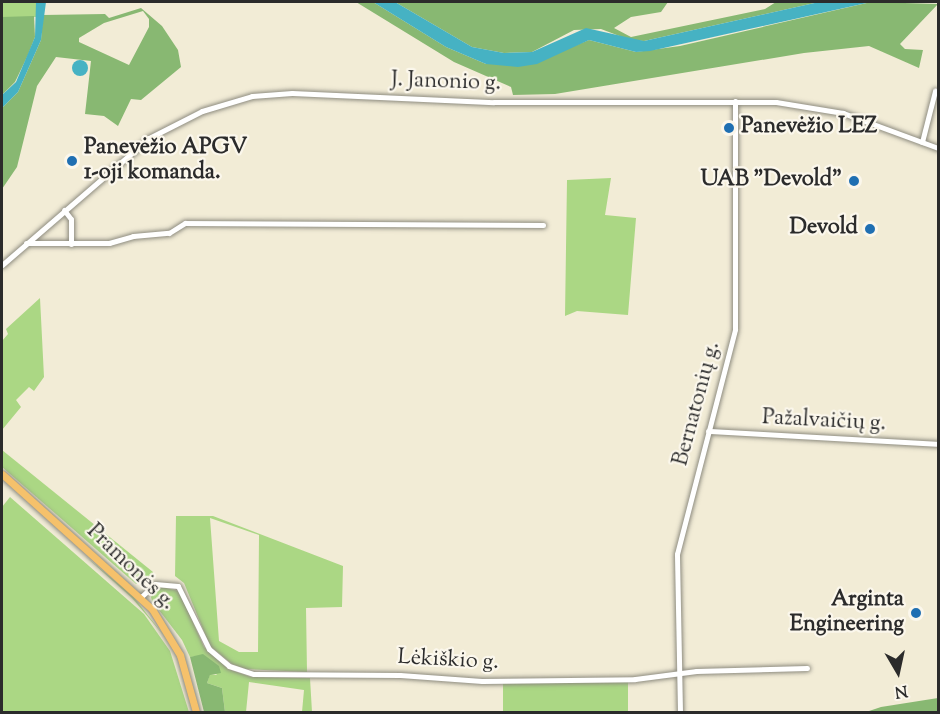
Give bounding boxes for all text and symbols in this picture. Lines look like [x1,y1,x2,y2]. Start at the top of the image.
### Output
street label: J. Janonio g. [391,68,501,98]
place label: Panevėžio LEZ [741,115,877,141]
marker: Panevėžio LEZ [722,121,736,135]
place label: Panevėžio APGV 1-oji komanda. [84,135,247,186]
marker: Panevėžio APGV 1-oji komanda. [65,154,79,168]
place label: UAB "Devold" [700,168,842,194]
marker: UAB "Devold" [847,174,861,188]
place label: Devold [790,216,858,242]
marker: Devold [863,222,877,236]
street label: Bernatonių g. [669,339,727,469]
street label: Pažalvaičių g. [761,406,887,438]
street label: Pramonės g. [80,519,180,617]
place label: Arginta Engineering [790,587,904,638]
marker: Arginta Engineering [909,606,923,620]
north arrow [868,642,928,702]
street label: Lėkiškio g. [397,645,499,677]
text: N [893,678,909,703]

